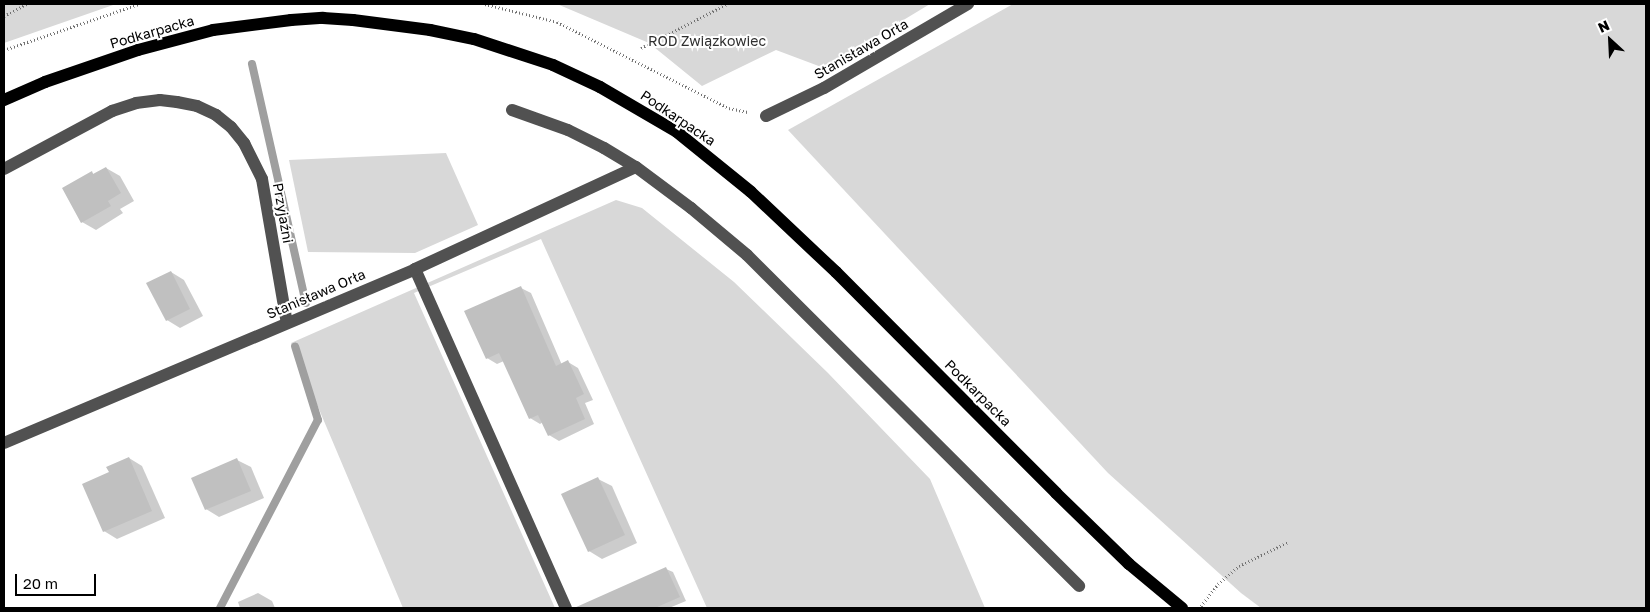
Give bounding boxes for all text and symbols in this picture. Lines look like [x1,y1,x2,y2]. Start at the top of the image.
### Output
street label: Podkarpacka [108,12,196,52]
street label: Stanisława Orła [811,15,911,83]
north arrow [1585,15,1635,65]
text: N [1595,16,1612,36]
park label: ROD Związkowiec [648,33,766,49]
street label: Podkarpacka [637,87,719,149]
street label: Przyjaźni [269,181,297,245]
street label: Stanisława Orła [264,266,368,322]
street label: Podkarpacka [941,356,1015,430]
scale bar [18,564,99,596]
text: 20 m [23,574,58,592]

